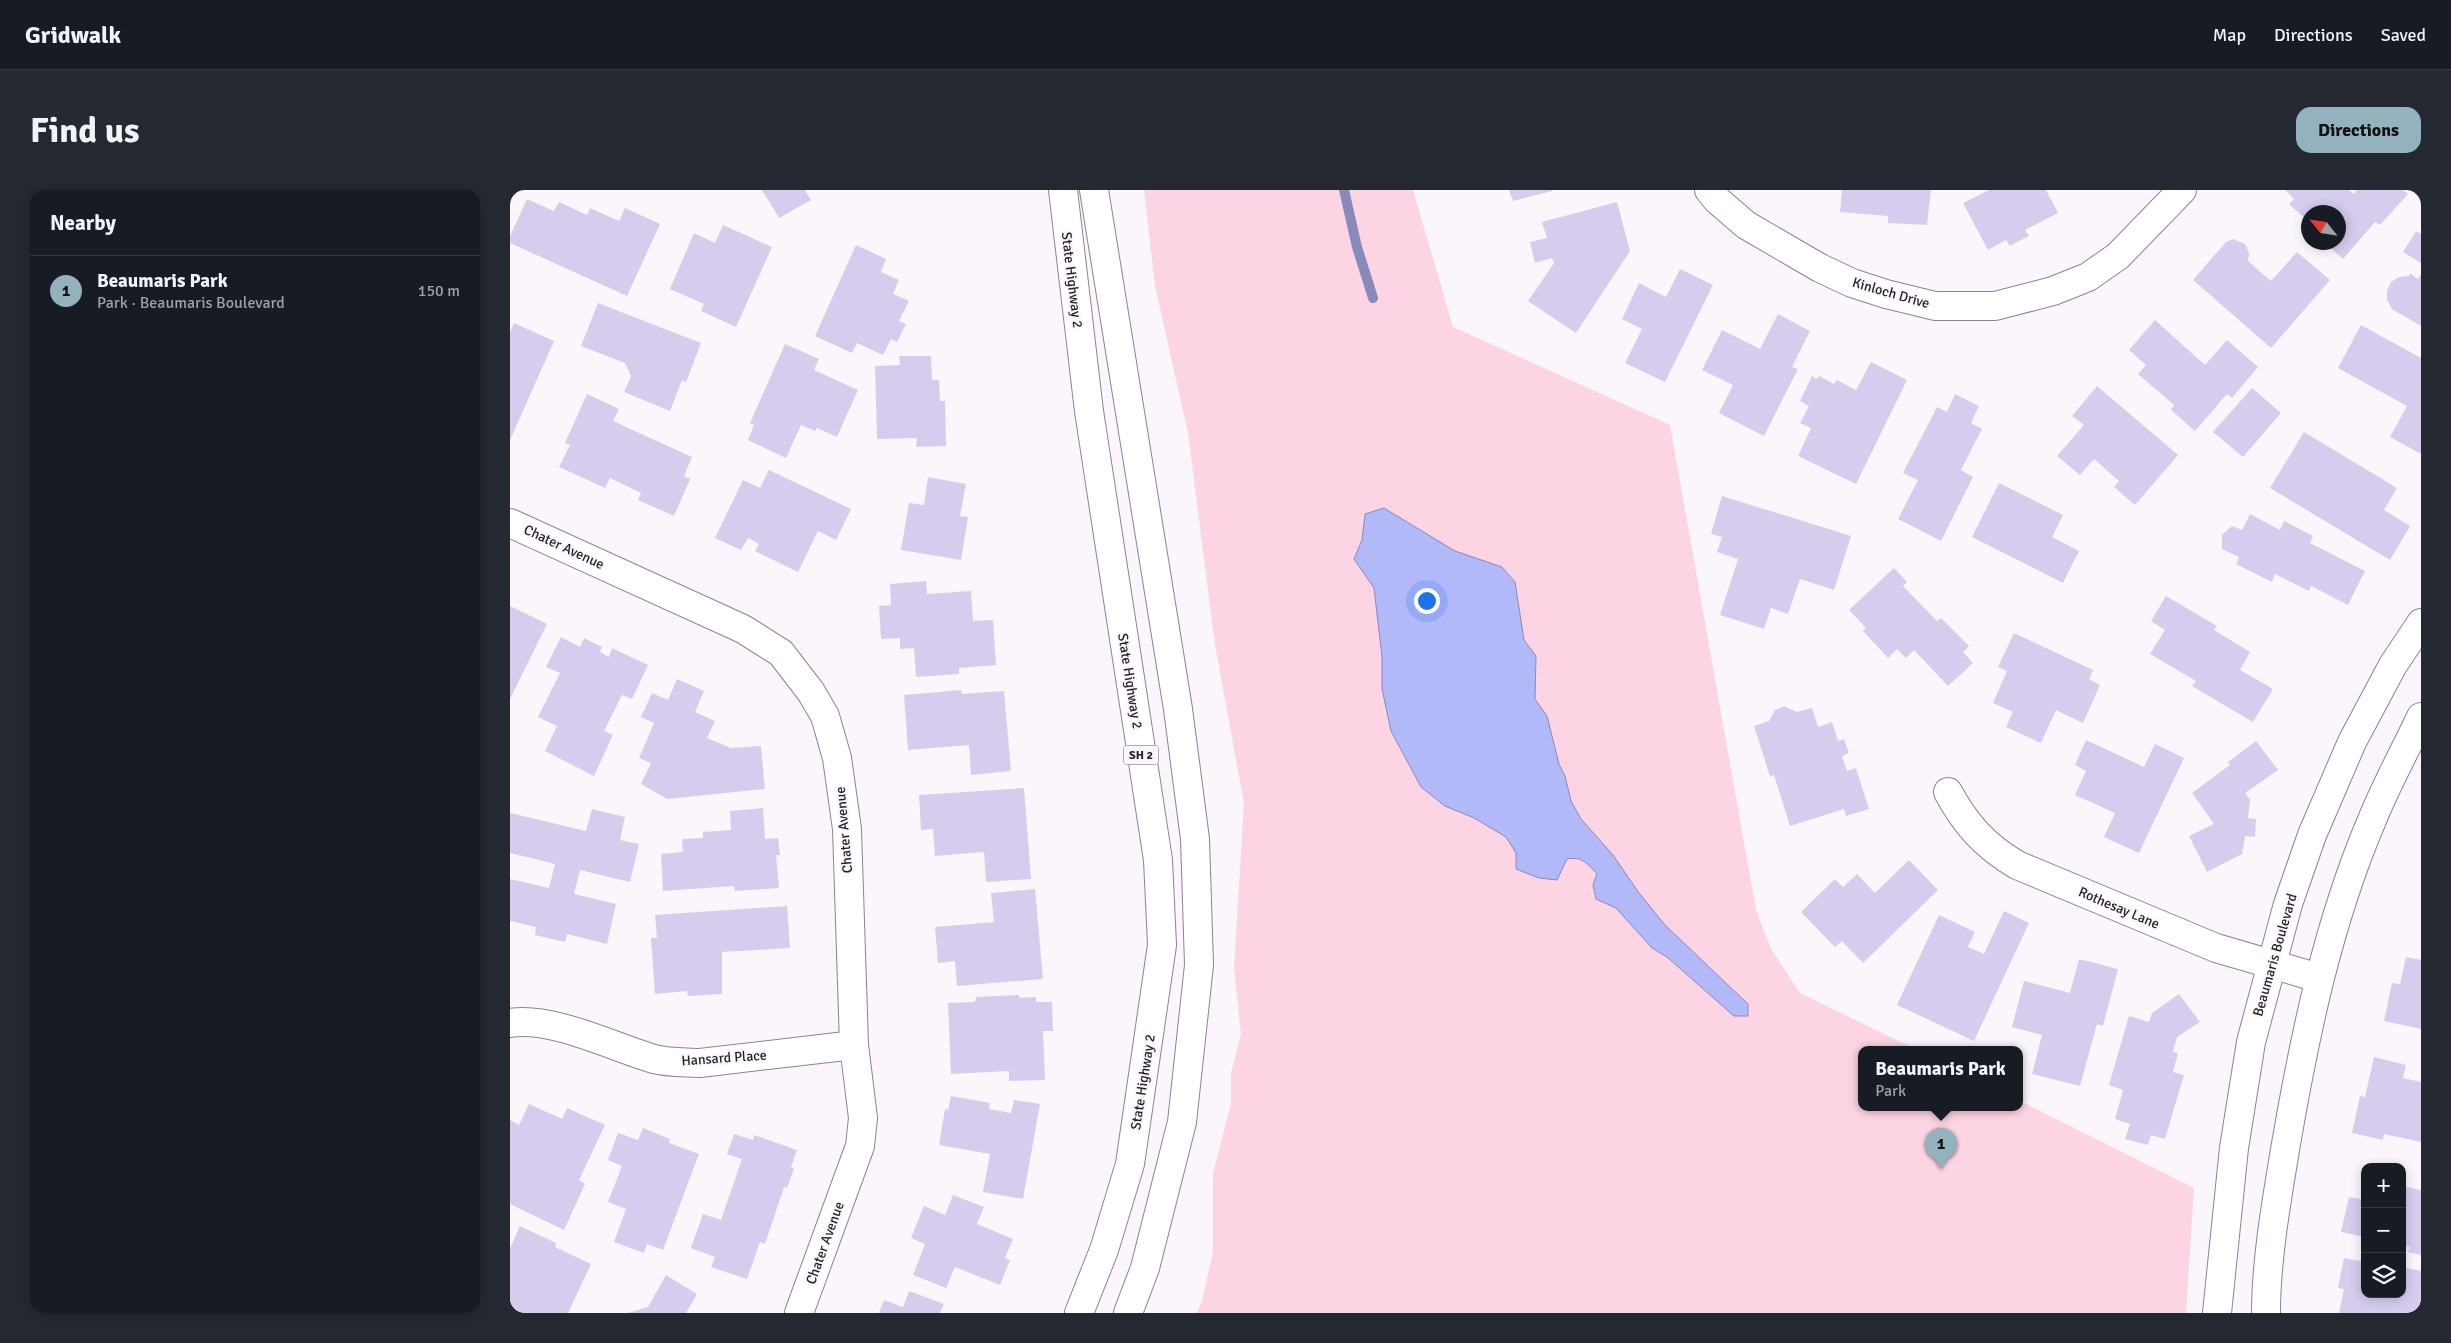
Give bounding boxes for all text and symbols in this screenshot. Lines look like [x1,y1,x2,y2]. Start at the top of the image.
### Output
text: Gridwalk [25,20,121,50]
text: Map [2213,24,2246,46]
text: Directions [2274,24,2353,46]
text: Saved [2381,24,2426,46]
button: Directions [2296,107,2421,153]
text: Find us [30,109,140,152]
north arrow [2301,205,2346,250]
text: Nearby [50,210,116,236]
street label: State Highway 2 [1058,231,1086,329]
text: Beaumaris Park [97,269,228,293]
street label: Kinloch Drive [1850,274,1932,312]
text: 1 [62,281,70,301]
text: 150 m [418,281,460,301]
text: Park · Beaumaris Boulevard [97,293,285,313]
street label: Chater Avenue [521,521,607,573]
your location [1414,588,1440,614]
street label: State Highway 2 [1114,632,1146,730]
road number: SH 2 [1124,746,1158,764]
street label: Chater Avenue [832,786,856,874]
street label: Rothesay Lane [2076,883,2162,933]
street label: Beaumaris Boulevard [2249,892,2301,1018]
street label: State Highway 2 [1127,1033,1159,1131]
popup [1858,1046,2023,1111]
street label: Hansard Place [681,1047,767,1069]
text: Beaumaris Park [1875,1057,2006,1081]
text: Park [1875,1081,1906,1101]
pin: 1 [1925,1128,1957,1169]
map controls [2361,1163,2406,1298]
button: + [2361,1163,2406,1208]
street label: Chater Avenue [802,1199,848,1287]
button: − [2361,1208,2406,1253]
button: layers [2361,1253,2406,1298]

